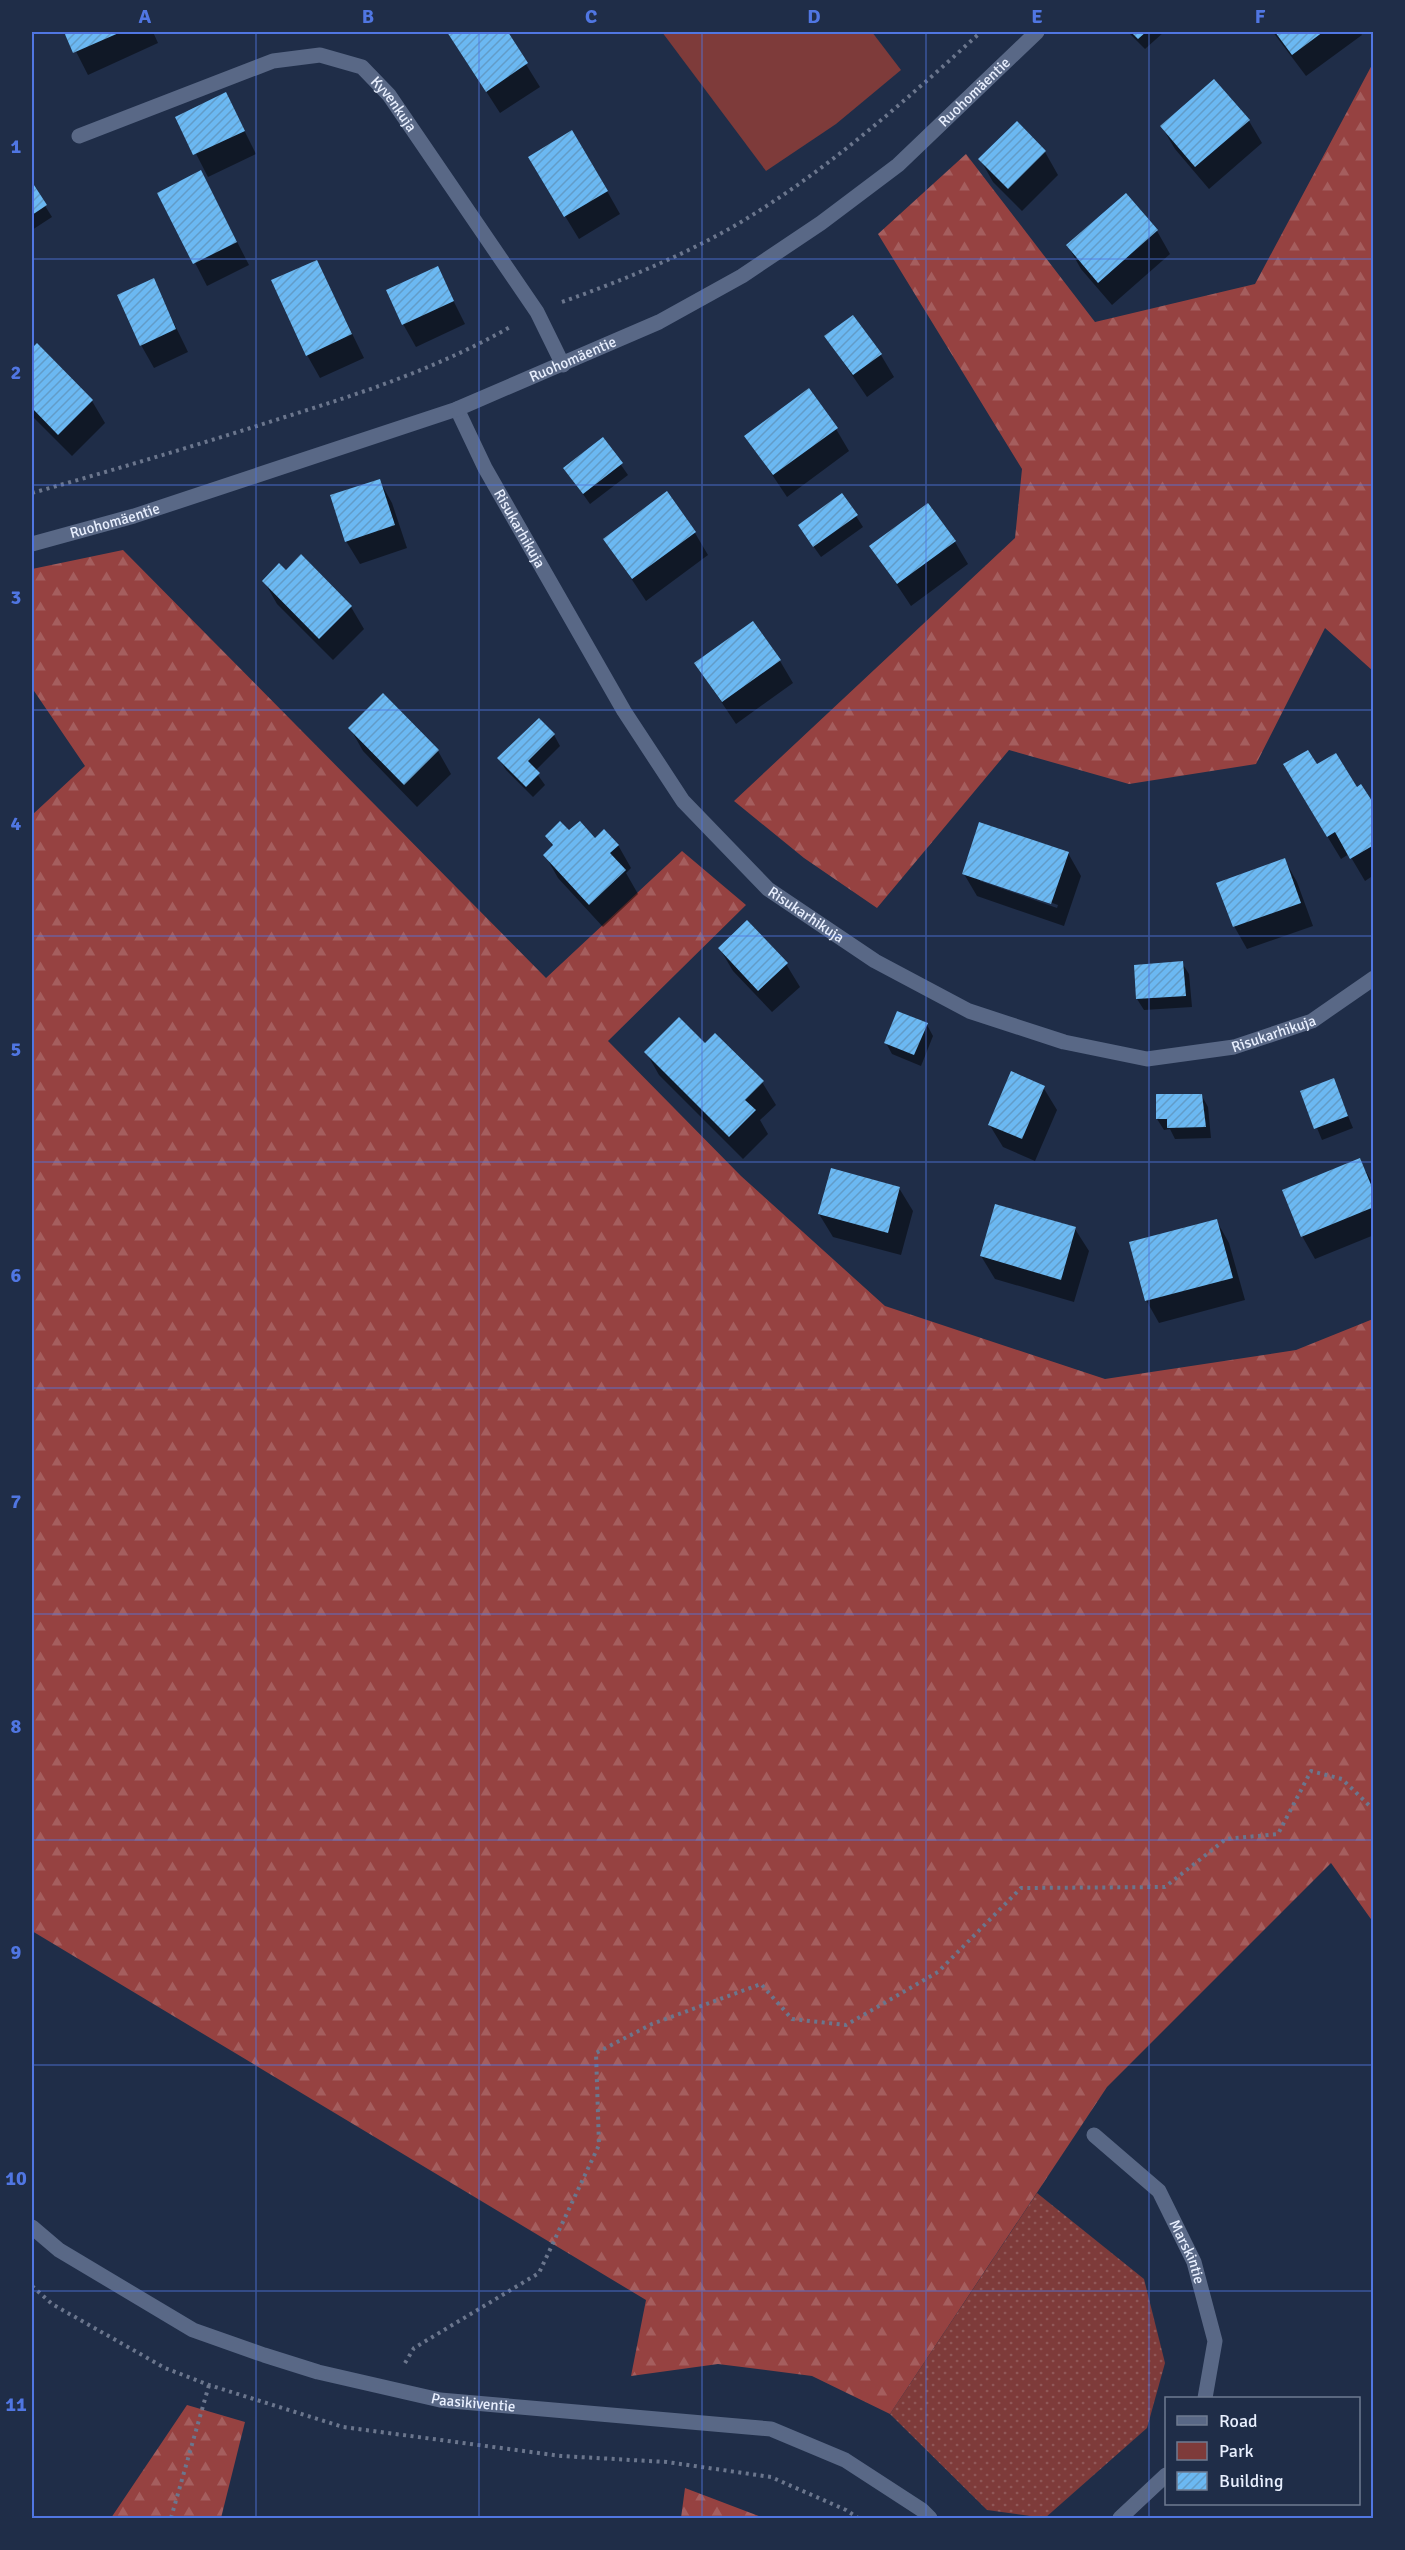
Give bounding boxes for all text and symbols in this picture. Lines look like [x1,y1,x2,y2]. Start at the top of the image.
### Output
text: A [139,4,152,29]
text: B [362,4,374,29]
text: C [585,4,597,29]
text: D [807,4,821,29]
text: E [1031,4,1043,29]
text: F [1255,4,1266,29]
street label: Ruohomäentie [935,53,1014,131]
street label: Kyvenkuja [367,72,420,135]
text: 1 [11,134,22,159]
street label: Ruohomäentie [526,333,619,386]
text: 2 [11,360,21,385]
street label: Risukarhikuja [490,486,549,571]
street label: Ruohomäentie [68,499,162,542]
text: 3 [11,585,21,610]
text: 4 [11,811,22,836]
street label: Risukarhikuja [764,883,848,947]
street label: Risukarhikuja [1229,1011,1318,1056]
text: 5 [11,1037,21,1062]
text: 6 [11,1263,22,1288]
text: 7 [11,1489,22,1514]
text: 8 [11,1714,22,1739]
text: 9 [11,1940,22,1965]
text: 10 [5,2166,27,2191]
street label: Marskintie [1165,2217,1208,2286]
street label: Paasikiventie [429,2389,516,2416]
text: 11 [5,2392,27,2417]
legend [1165,2397,1360,2505]
text: Road [1219,2410,1258,2432]
text: Park [1219,2440,1254,2462]
text: Building [1219,2470,1283,2492]

